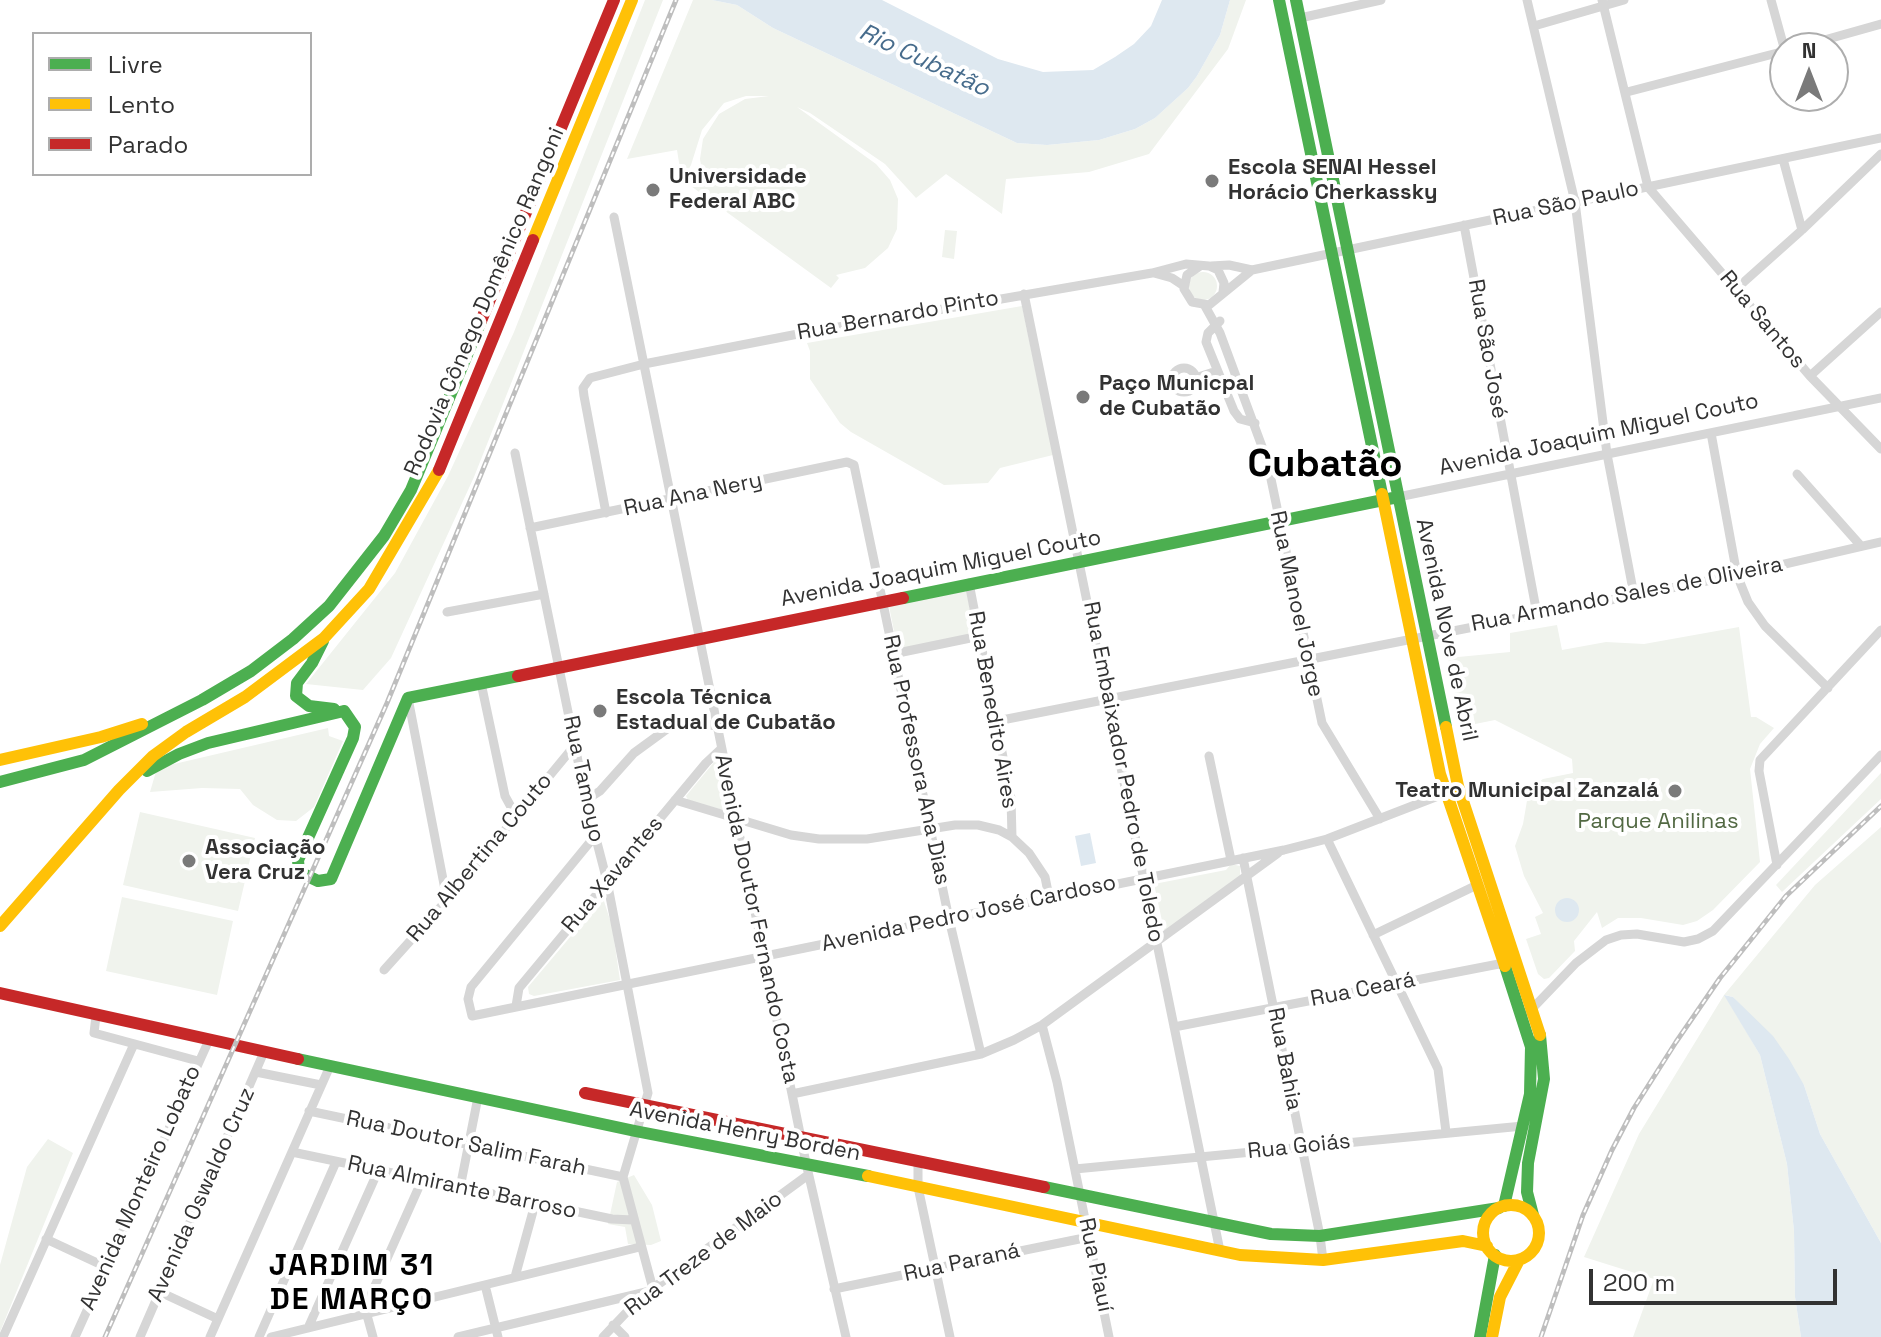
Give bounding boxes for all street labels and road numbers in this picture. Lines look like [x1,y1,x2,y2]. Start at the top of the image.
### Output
street label: Rodovia Cônego Domênico Rangoni [399,124,571,480]
street label: Rua São Paulo [1491,176,1641,232]
street label: Rua Santos [1713,266,1811,374]
street label: Rua São José [1462,277,1512,421]
street label: Rua Bernardo Pinto [795,285,1001,347]
street label: Avenida Joaquim Miguel Couto [1437,388,1761,482]
street label: Rua Ana Nery [621,467,765,523]
street label: Rua Manoel Jorge [1263,509,1329,699]
street label: Avenida Nove de Abril [1409,516,1483,744]
street label: Avenida Joaquim Miguel Couto [779,525,1103,613]
street label: Rua Armando Sales de Oliveira [1469,552,1785,638]
street label: Rua Embaixador Pedro de Toledo [1077,599,1169,945]
street label: Rua Benedito Aires [962,609,1022,811]
street label: Rua Professora Ana Dias [877,633,955,887]
street label: Rua Tamoyo [557,713,609,845]
street label: Avenida Doutor Fernando Costa [708,752,804,1086]
street label: Rua Albertina Couto [402,768,558,948]
street label: Rua Xavantes [557,812,669,938]
street label: Avenida Pedro José Cardoso [819,870,1119,958]
street label: Rua Ceará [1308,967,1418,1013]
street label: Rua Bahia [1261,1005,1307,1113]
street label: Avenida Monteiro Lobato [75,1061,207,1315]
street label: Avenida Oswaldo Cruz [143,1084,261,1306]
street label: Avenida Henry Borden [627,1097,863,1167]
street label: Rua Doutor Salim Farah [344,1106,588,1182]
street label: Rua Goiás [1246,1128,1352,1166]
street label: Rua Almirante Barroso [345,1151,579,1225]
street label: Rua Treze de Maio [620,1186,788,1322]
street label: Rua Piauí [1072,1216,1118,1314]
street label: Rua Paraná [902,1238,1022,1288]

